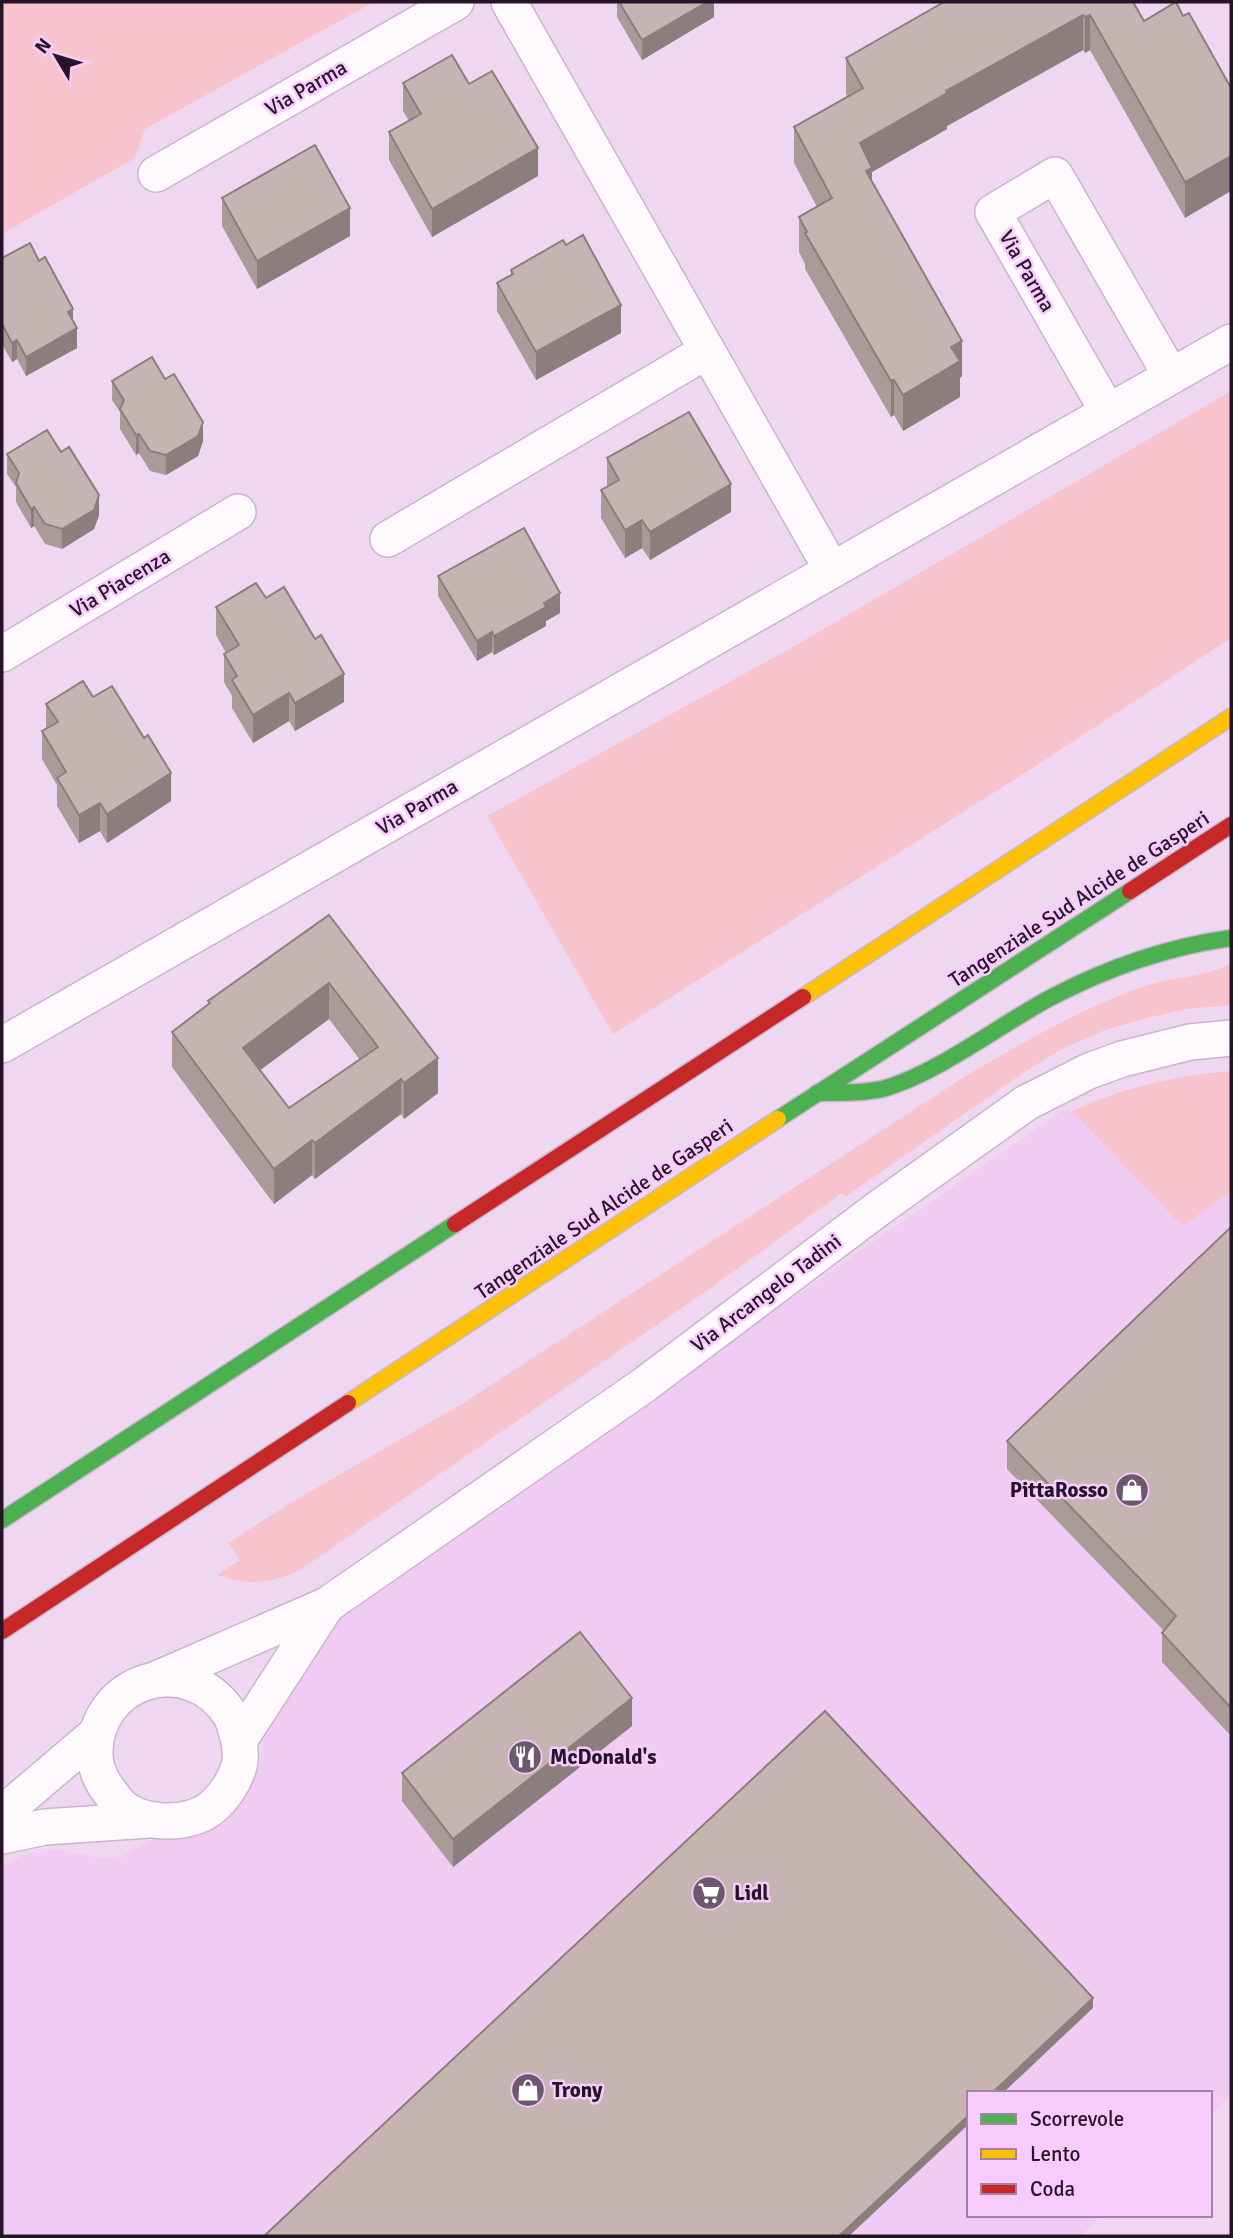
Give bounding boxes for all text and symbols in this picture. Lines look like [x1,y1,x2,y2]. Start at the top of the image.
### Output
north arrow [21,21,91,91]
text: N [30,34,57,59]
street label: Via Parma [260,54,352,122]
street label: Via Parma [993,225,1061,317]
street label: Via Piacenza [65,543,175,623]
street label: Via Parma [371,773,463,841]
street label: Tangenziale Sud Alcide de Gasperi [944,805,1214,993]
street label: Tangenziale Sud Alcide de Gasperi [470,1113,738,1305]
street label: Via Arcangelo Tadini [686,1228,846,1358]
shop icon: PittaRosso [1113,1471,1151,1509]
place label: PittaRosso [1010,1477,1108,1503]
restaurant icon: McDonald's [506,1738,544,1776]
place label: McDonald's [550,1744,657,1770]
supermarket icon: Lidl [690,1874,728,1912]
place label: Lidl [734,1880,769,1906]
shop icon: Trony [509,2071,547,2109]
place label: Trony [552,2077,603,2103]
legend [967,2091,1212,2217]
text: Scorrevole [1030,2106,1124,2132]
text: Lento [1030,2141,1080,2167]
text: Coda [1030,2176,1075,2202]

